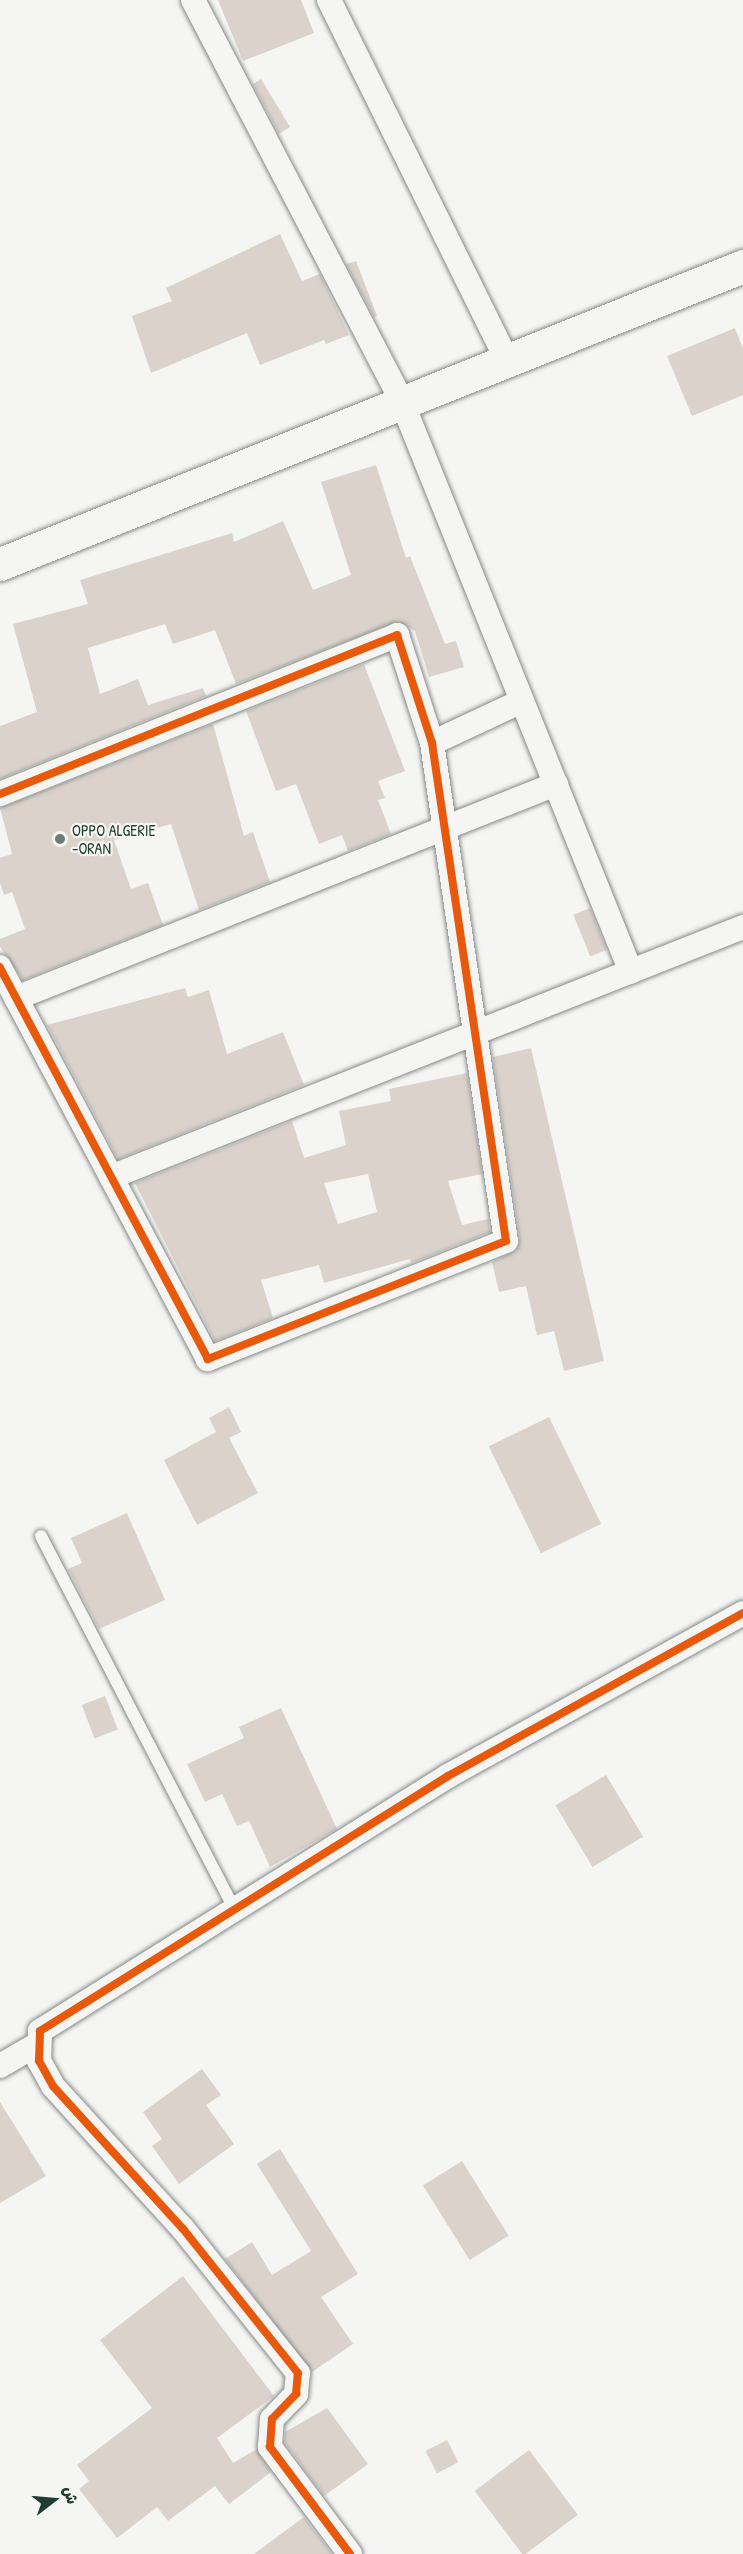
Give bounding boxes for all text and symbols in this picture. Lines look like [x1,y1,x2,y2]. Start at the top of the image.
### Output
place label: OPPO ALGERIE -ORAN [72,820,155,858]
marker: OPPO ALGERIE -ORAN [53,832,67,846]
north arrow [24,2470,84,2530]
text: ش [58,2484,84,2507]

